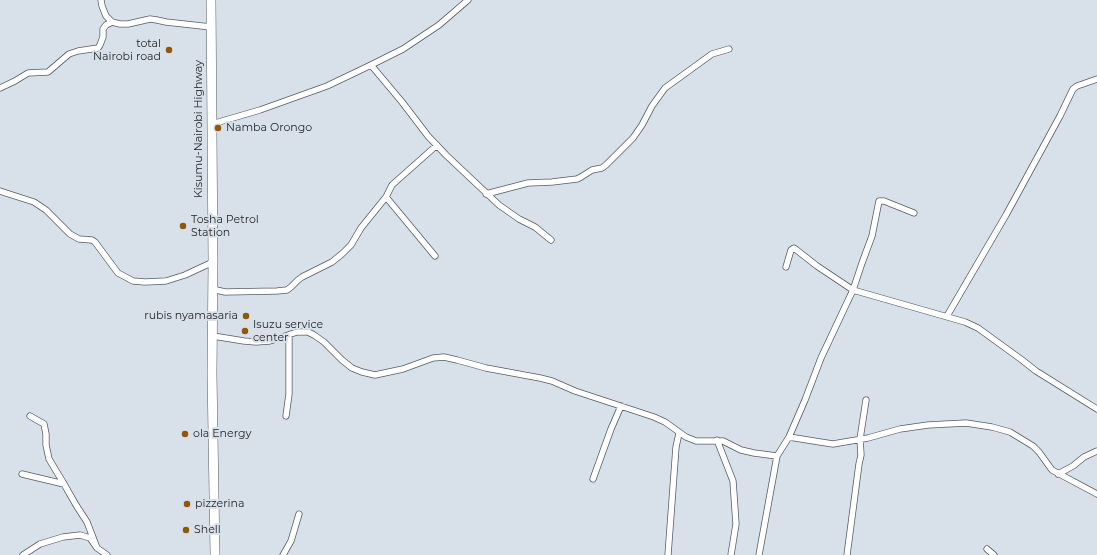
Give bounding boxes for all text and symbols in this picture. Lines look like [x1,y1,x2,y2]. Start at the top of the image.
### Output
place label: total Nairobi road [93,37,161,63]
marker: total Nairobi road [164,45,174,55]
street label: Kisumu-Nairobi Highway [192,60,206,198]
place label: Namba Orongo [226,121,312,135]
marker: Namba Orongo [213,123,223,133]
place label: Tosha Petrol Station [191,213,259,239]
marker: Tosha Petrol Station [178,221,188,231]
place label: rubis nyamasaria [144,309,238,323]
marker: rubis nyamasaria [241,311,251,321]
place label: Isuzu service center [253,318,323,344]
marker: Isuzu service center [240,326,250,336]
place label: ola Energy [193,427,251,441]
marker: ola Energy [180,429,190,439]
place label: pizzerina [195,497,244,511]
marker: pizzerina [182,499,192,509]
place label: Shell [194,523,221,537]
marker: Shell [181,525,191,535]

